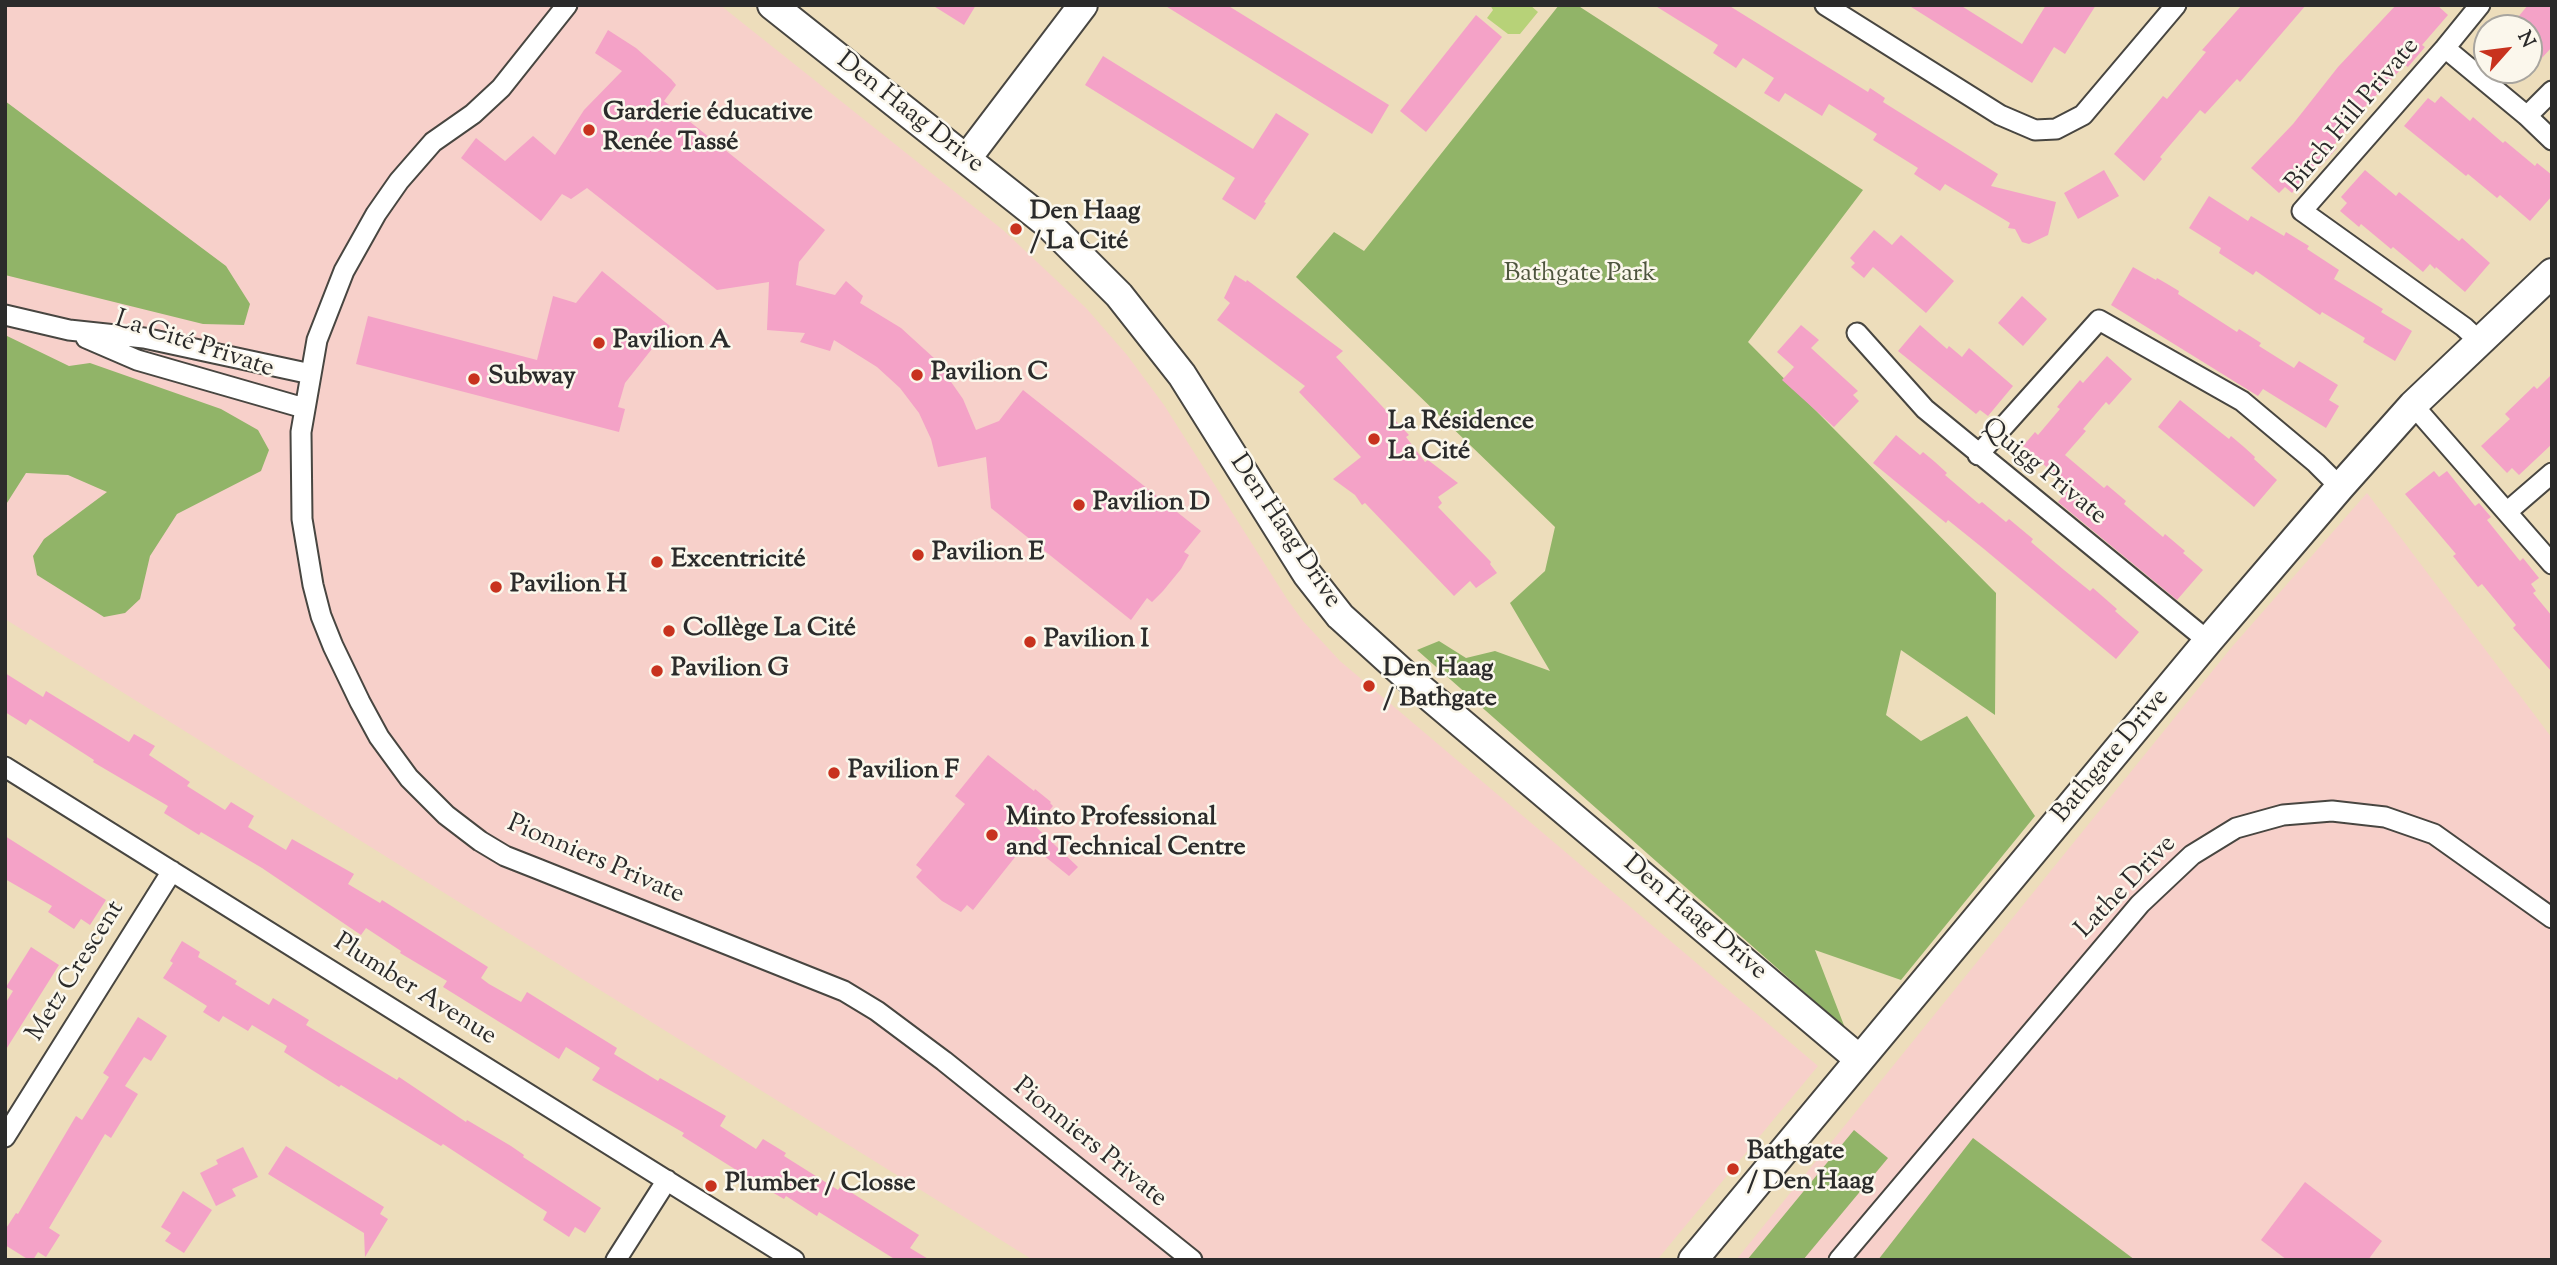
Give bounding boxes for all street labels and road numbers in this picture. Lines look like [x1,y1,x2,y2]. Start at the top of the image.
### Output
street label: Birch Hill Private [2281,33,2427,199]
street label: Den Haag Drive [829,47,989,181]
street label: La Cité Private [111,306,277,386]
street label: Quigg Private [1974,413,2112,533]
street label: Den Haag Drive [1221,449,1347,615]
street label: Bathgate Drive [2047,684,2177,830]
street label: Pionniers Private [502,810,688,912]
street label: Lathe Drive [2070,830,2184,946]
street label: Den Haag Drive [1616,850,1772,988]
street label: Metz Crescent [21,896,133,1048]
street label: Plumber Avenue [327,928,501,1054]
street label: Pionniers Private [1006,1072,1172,1216]

